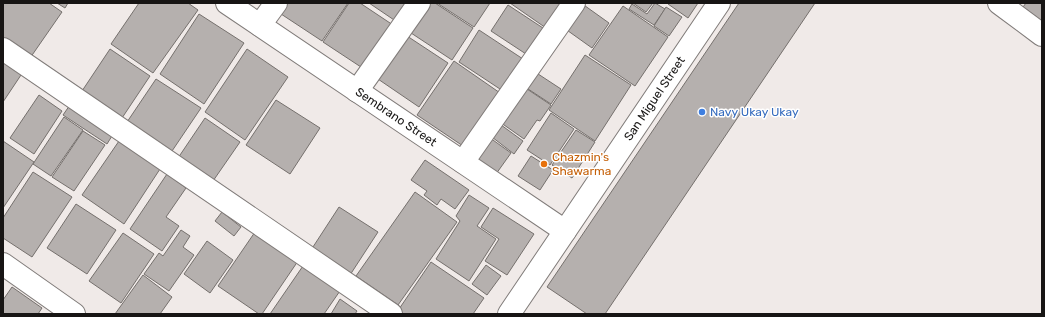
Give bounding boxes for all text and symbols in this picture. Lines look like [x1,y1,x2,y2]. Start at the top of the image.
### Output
street label: San Miguel Street [621,54,688,143]
street label: Sembrano Street [353,85,440,150]
place label: Navy Ukay Ukay [710,105,799,119]
marker: Navy Ukay Ukay [697,107,707,117]
place label: Chazmin's Shawarma [552,150,611,178]
marker: Chazmin's Shawarma [539,159,549,169]

